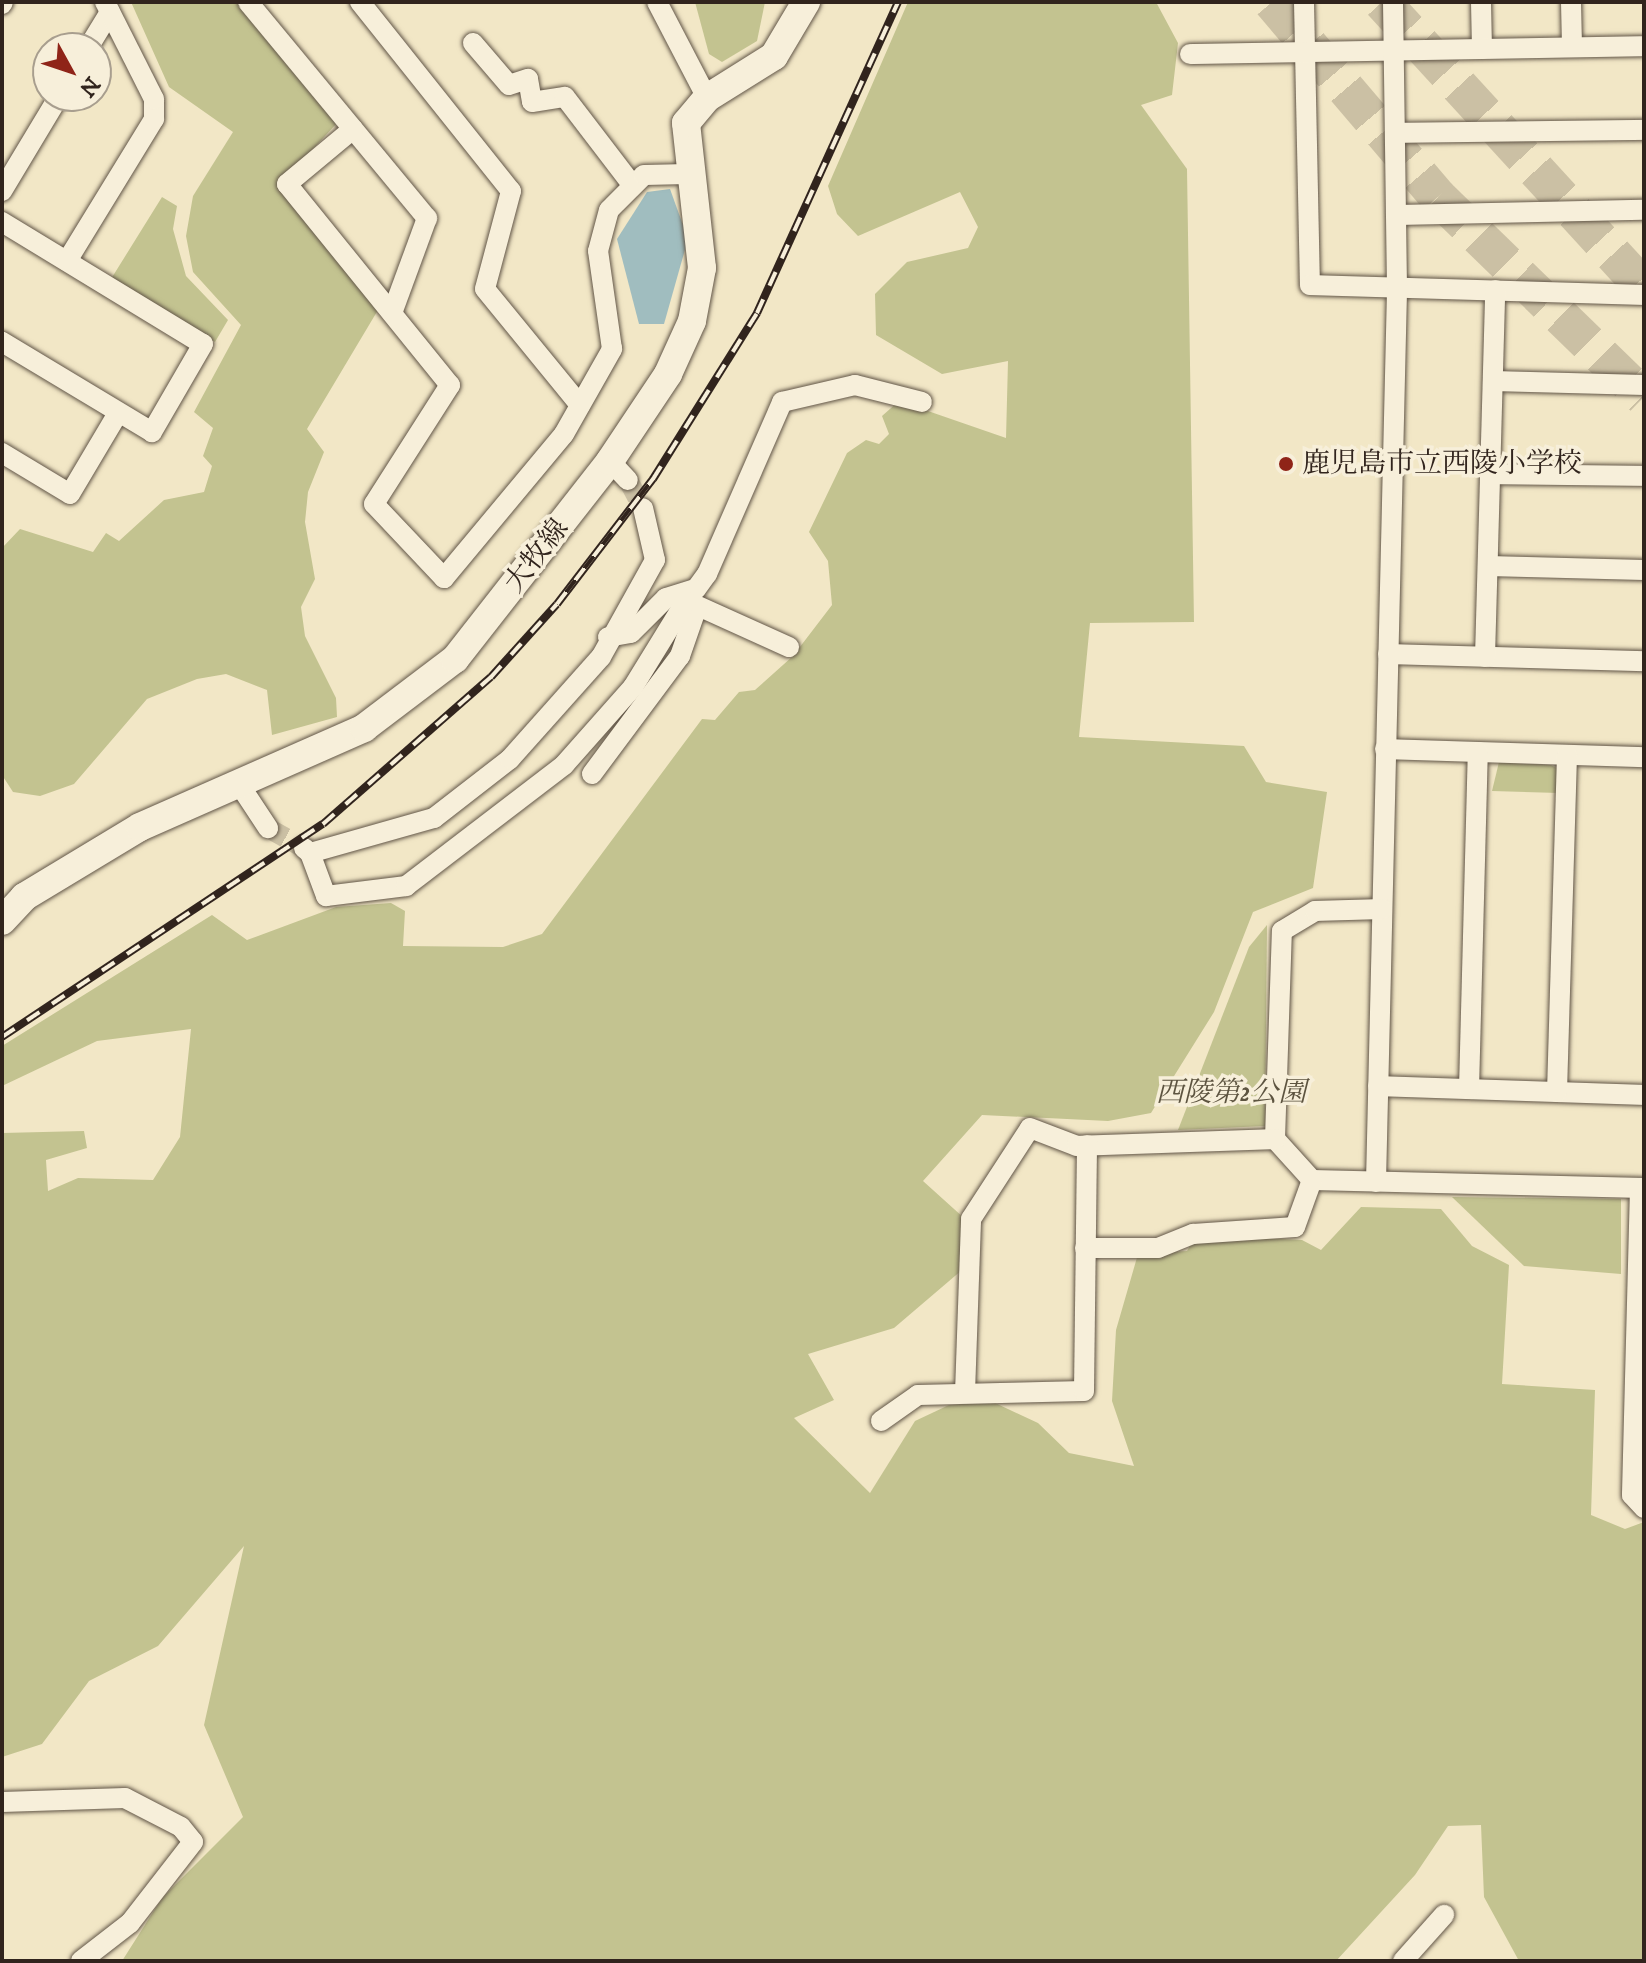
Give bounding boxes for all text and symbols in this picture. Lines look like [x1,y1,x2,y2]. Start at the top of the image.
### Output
north arrow [32,32,112,112]
text: N [73,71,105,102]
place label: 鹿児島市立西陵小学校 [1302,447,1582,481]
marker: 鹿児島市立西陵小学校 [1277,455,1295,473]
street label: 大牧線 [498,513,576,599]
park label: 西陵第2公園 [1156,1076,1306,1110]

